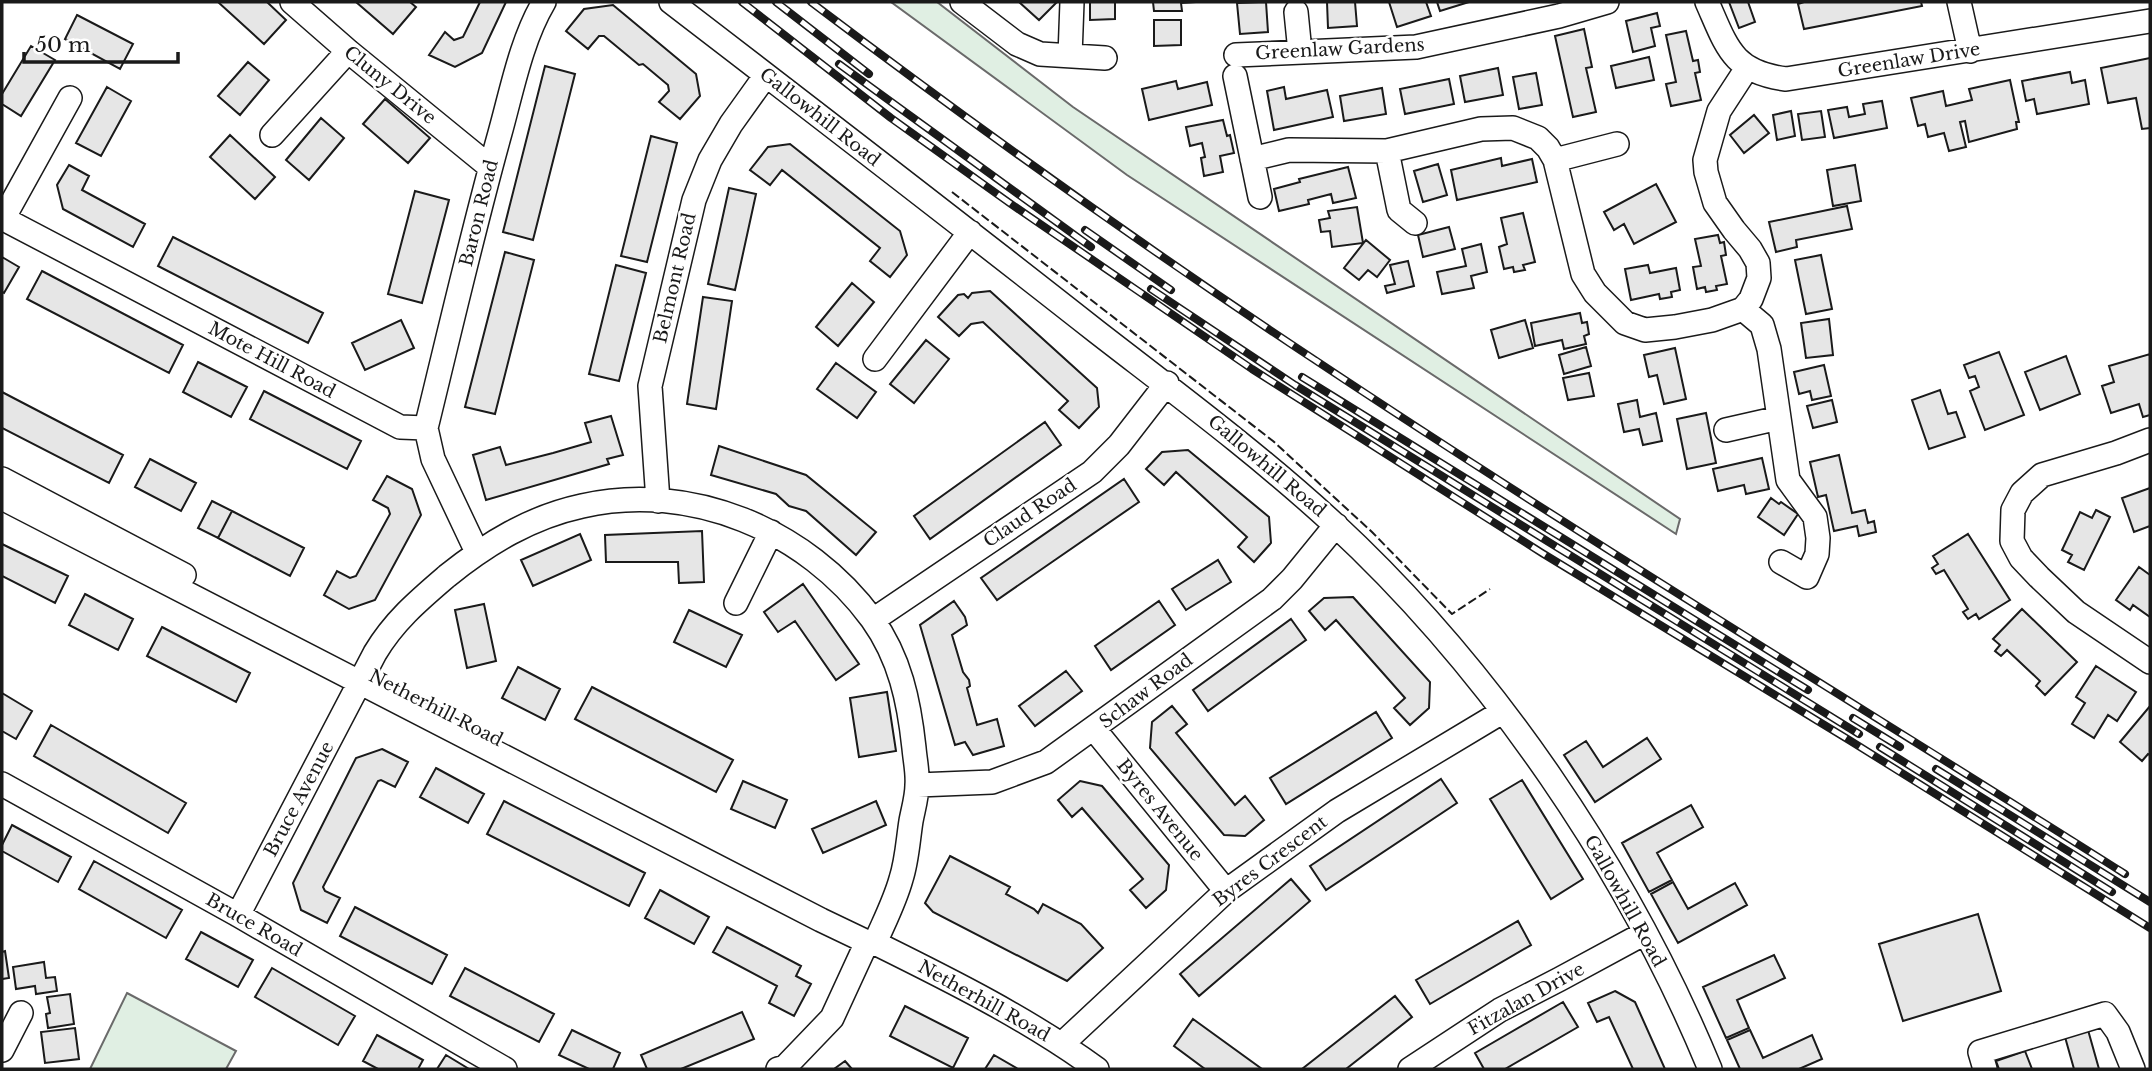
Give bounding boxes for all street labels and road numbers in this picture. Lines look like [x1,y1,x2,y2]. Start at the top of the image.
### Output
street label: Greenlaw Gardens [1255,34,1425,64]
street label: Greenlaw Drive [1836,38,1982,82]
street label: Cluny Drive [340,41,440,129]
street label: Gallowhill Road [755,63,885,171]
street label: Baron Road [455,157,503,269]
street label: Belmont Road [649,211,701,345]
street label: Mote Hill Road [205,317,339,403]
street label: Gallowhill Road [1204,410,1330,522]
street label: Claud Road [979,474,1081,552]
street label: Schaw Road [1095,649,1197,733]
street label: Netherhill Road [365,665,507,751]
street label: Bruce Avenue [259,738,339,860]
street label: Byres Avenue [1112,755,1208,865]
street label: Byres Crescent [1208,811,1332,911]
street label: Gallowhill Road [1580,831,1670,971]
street label: Bruce Road [202,889,306,961]
street label: Netherhill Road [914,956,1054,1046]
street label: Fitzalan Drive [1464,958,1588,1040]

